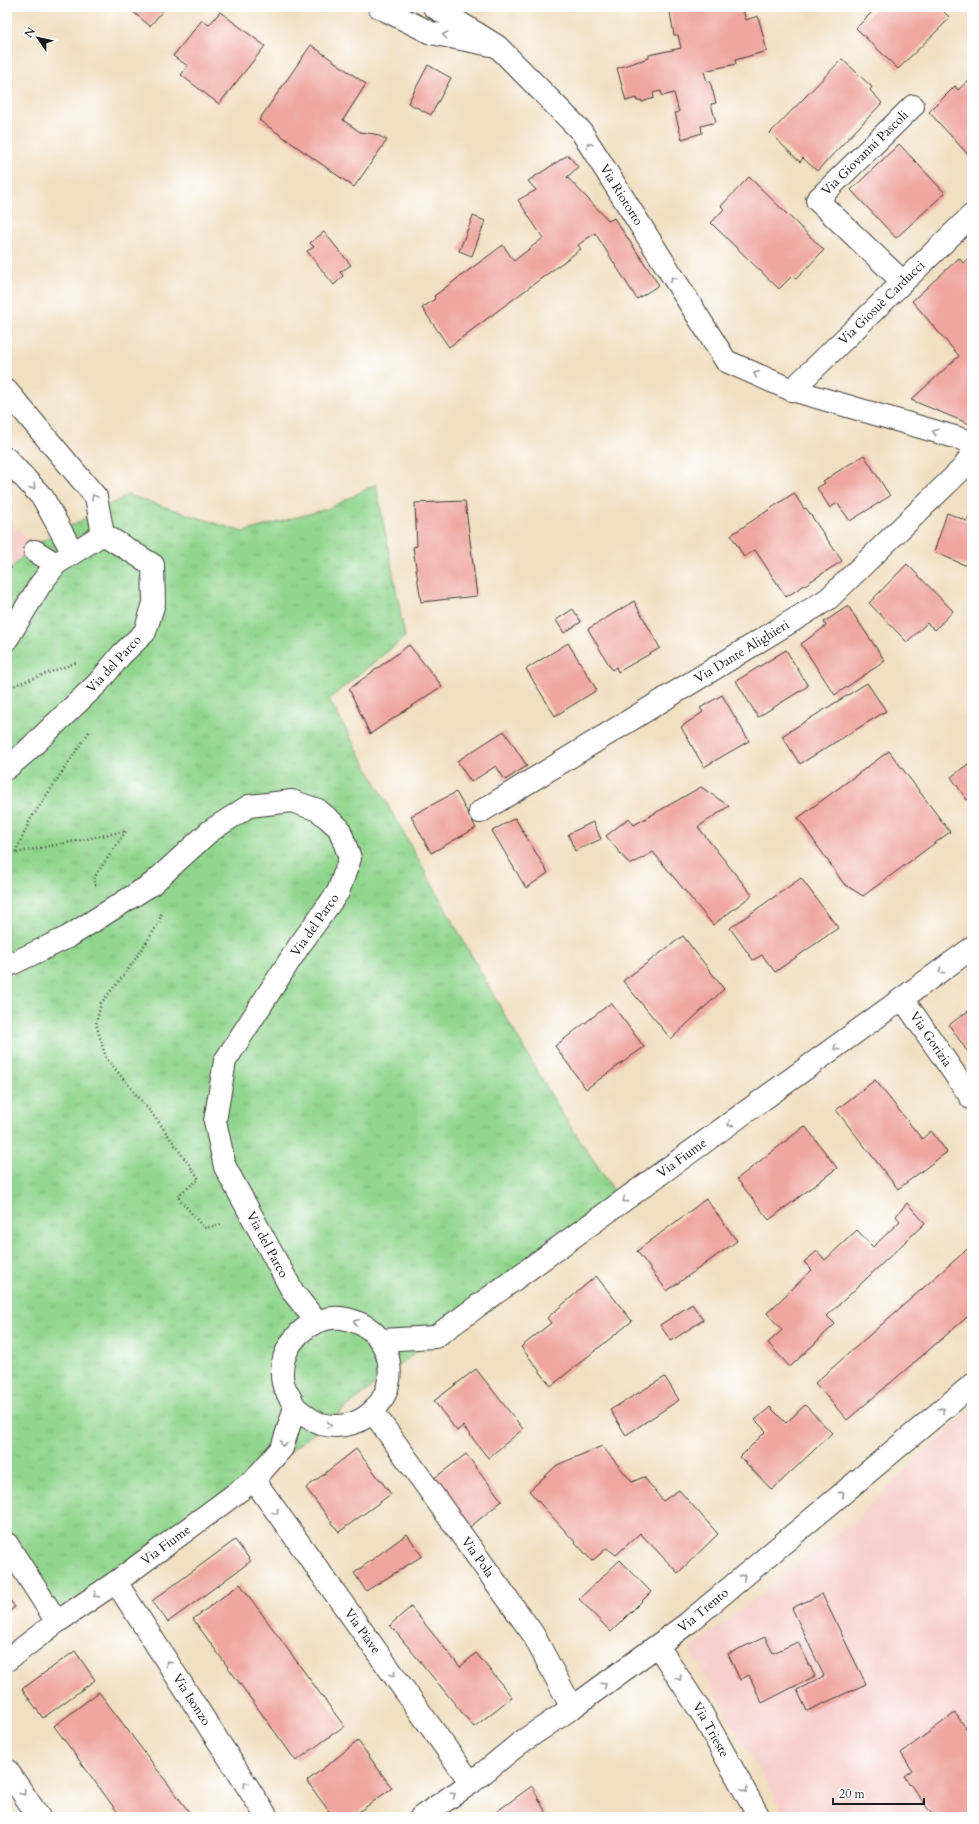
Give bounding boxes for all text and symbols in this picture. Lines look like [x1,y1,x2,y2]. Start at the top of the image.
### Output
north arrow [18,18,58,58]
text: N [21,24,39,41]
one-way arrow [442,32,448,40]
street label: Via Giovanni Pascoli [818,106,913,200]
one-way arrow [587,142,594,149]
street label: Via Riotorto [595,161,647,229]
street label: Via Giosuè Carducci [834,256,929,349]
one-way arrow [671,276,678,283]
one-way arrow [753,371,760,379]
one-way arrow [931,428,938,437]
one-way arrow [29,483,36,490]
one-way arrow [91,494,99,501]
street label: Via Dante Alighieri [691,616,793,688]
street label: Via del Parco [83,631,145,697]
street label: Via del Parco [287,890,343,960]
one-way arrow [938,966,945,973]
street label: Via Gorizia [905,1008,956,1071]
one-way arrow [833,1043,840,1050]
one-way arrow [728,1119,735,1126]
street label: Via Fiume [653,1134,711,1182]
one-way arrow [622,1196,629,1203]
street label: Via del Parco [242,1208,293,1281]
one-way arrow [352,1318,359,1326]
one-way arrow [937,1408,945,1415]
one-way arrow [326,1420,332,1429]
one-way arrow [280,1440,288,1447]
one-way arrow [838,1491,845,1498]
one-way arrow [272,1507,279,1514]
street label: Via Fiume [137,1521,194,1570]
street label: Via Pola [457,1533,499,1581]
one-way arrow [738,1575,745,1582]
street label: Via Trento [674,1584,732,1637]
one-way arrow [94,1591,101,1598]
street label: Via Piave [340,1605,385,1658]
one-way arrow [165,1660,173,1667]
street label: Via Isonzo [168,1670,215,1729]
one-way arrow [388,1670,396,1677]
one-way arrow [674,1674,682,1681]
one-way arrow [599,1683,606,1690]
street label: Via Trieste [688,1699,733,1761]
scale bar [833,1780,924,1806]
one-way arrow [243,1781,251,1788]
one-way arrow [740,1786,747,1794]
text: 20 m [839,1786,866,1802]
one-way arrow [18,1789,25,1796]
one-way arrow [449,1793,456,1800]

